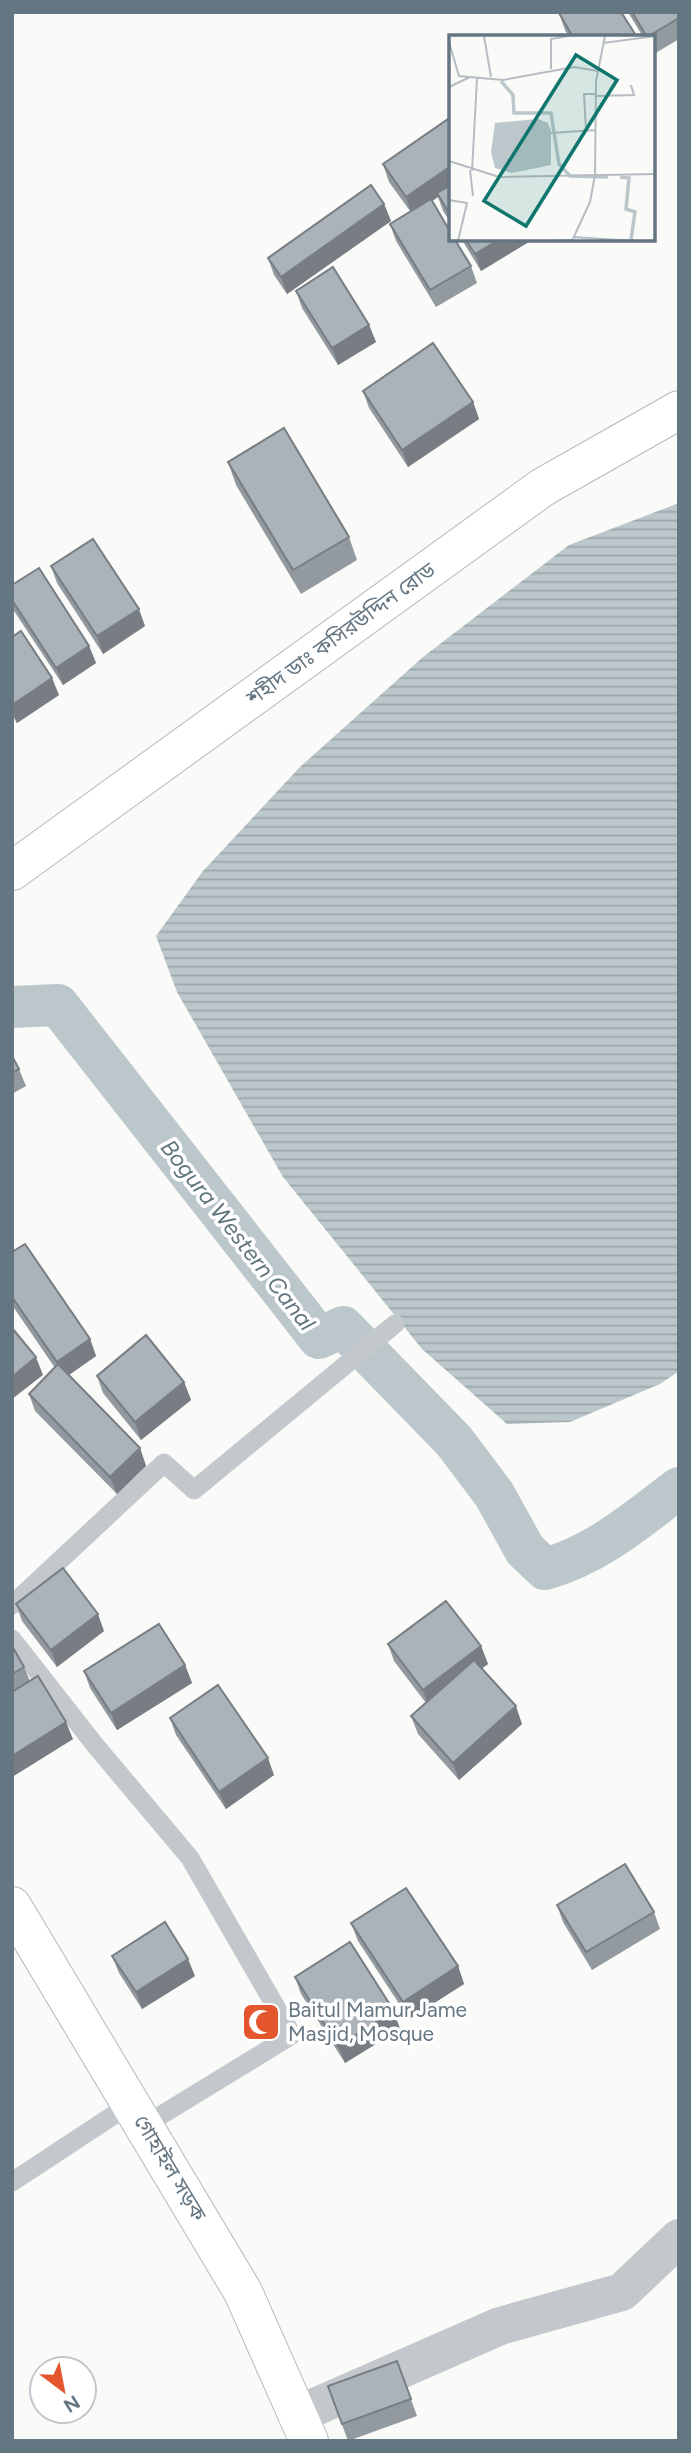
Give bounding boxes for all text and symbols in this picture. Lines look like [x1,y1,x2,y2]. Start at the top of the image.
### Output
inset map [449,35,656,242]
street label: শহীদ ডাঃ কসিরউদ্দিন রোড [241,556,441,711]
water label: Bogura Western Canal [155,1134,322,1337]
place label: Baitul Mamur Jame Masjid, Mosque [288,1997,467,2046]
mosque icon: Baitul Mamur Jame Masjid, Mosque [240,2001,282,2043]
street label: গোহাইল সড়ক [129,2110,212,2226]
north arrow [28,2355,98,2425]
text: N [59,2390,84,2418]

